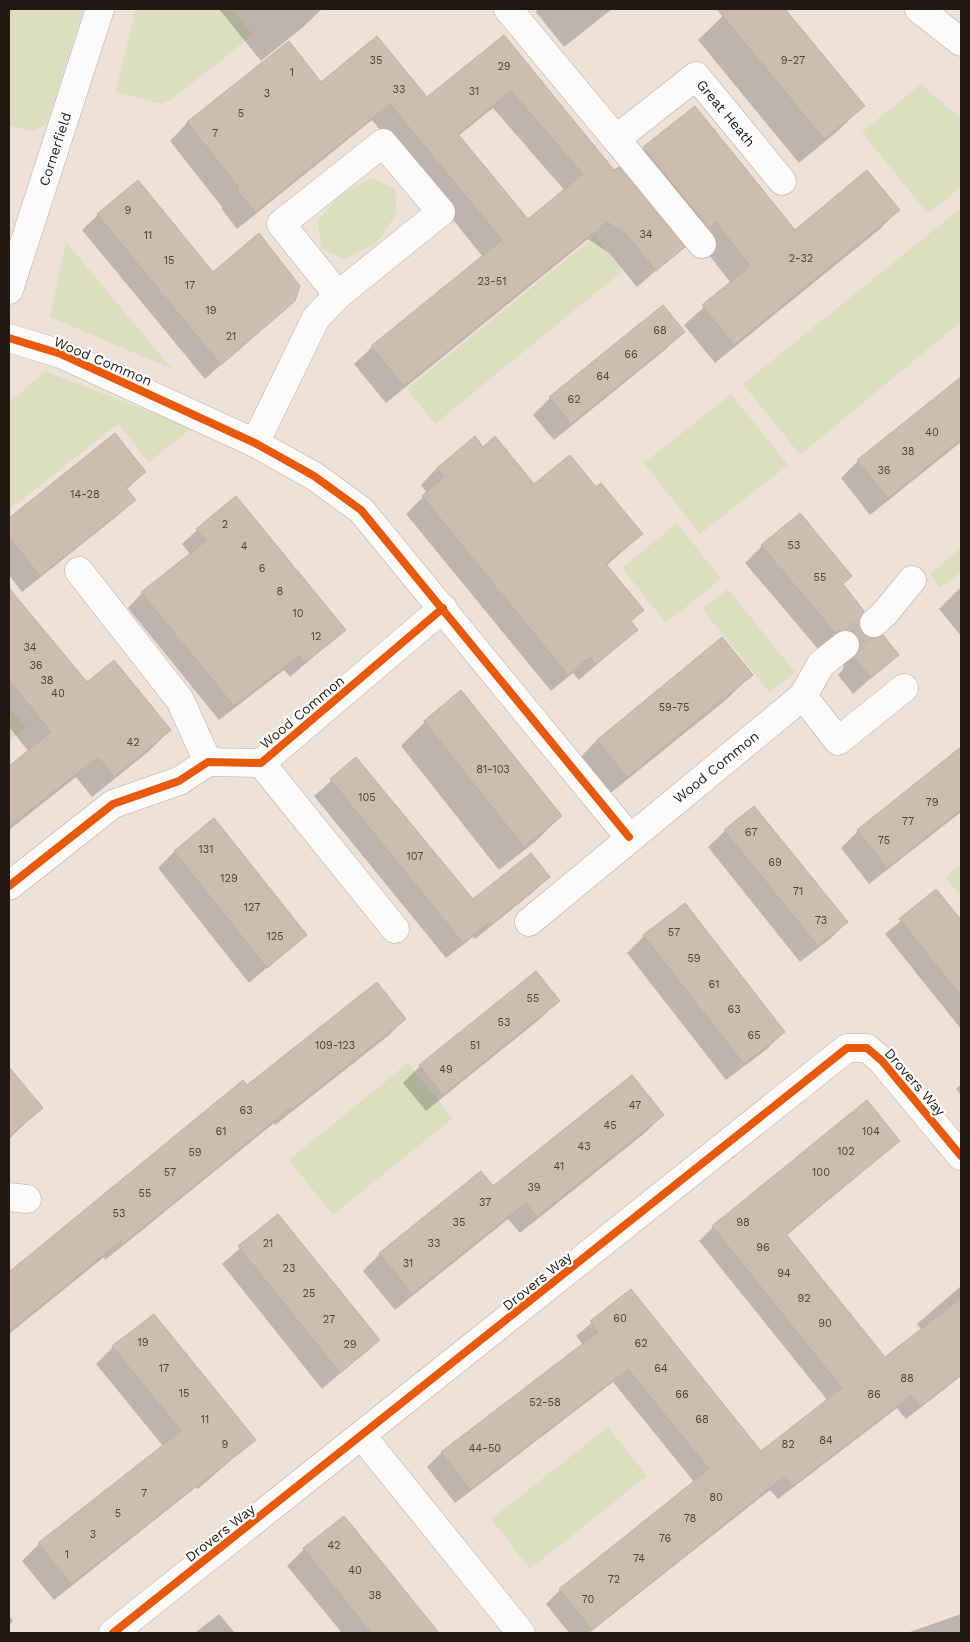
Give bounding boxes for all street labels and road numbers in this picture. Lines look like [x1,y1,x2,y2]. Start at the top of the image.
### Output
street label: Great Heath [693,76,759,150]
street label: Cornerfield [36,110,74,188]
street label: Wood Common [52,333,154,389]
street label: Wood Common [257,672,347,752]
street label: Wood Common [670,728,762,806]
street label: Drovers Way [881,1045,949,1120]
street label: Drovers Way [499,1248,575,1314]
street label: Drovers Way [182,1500,259,1565]

